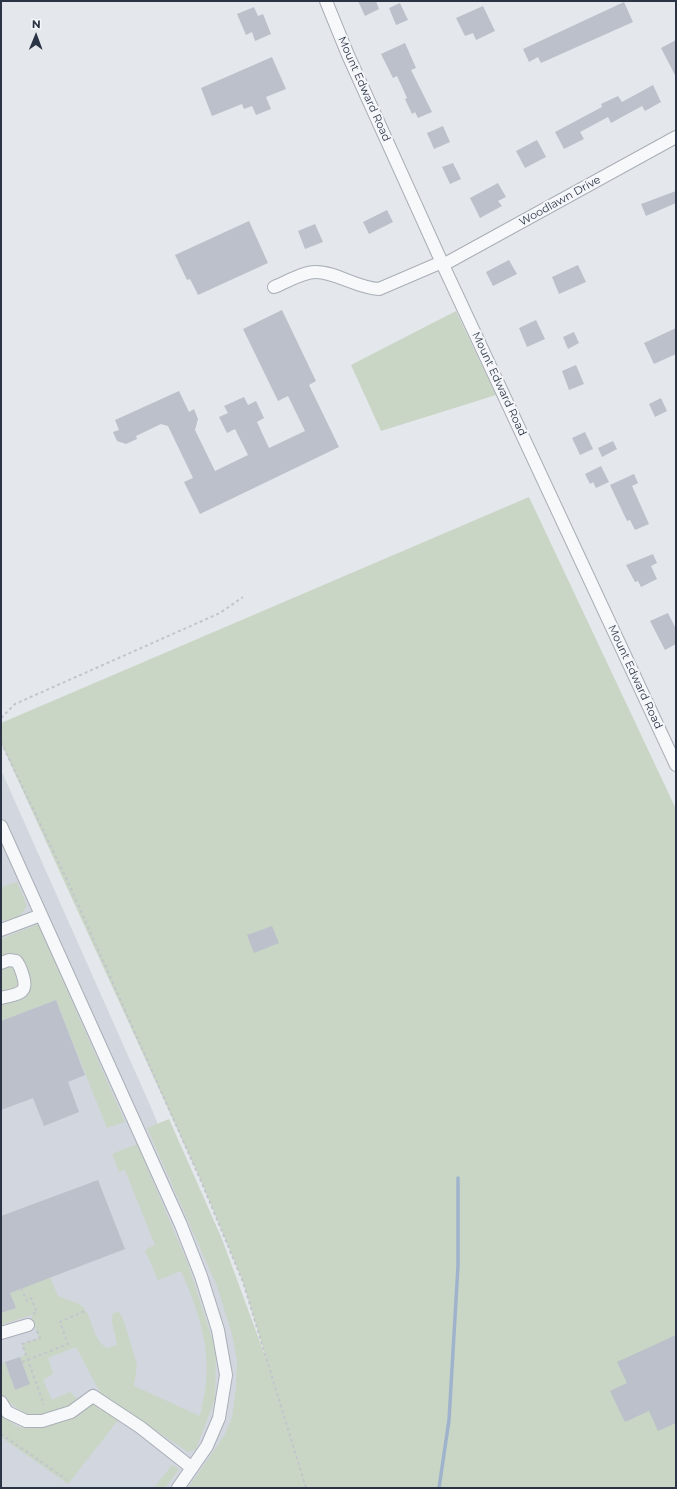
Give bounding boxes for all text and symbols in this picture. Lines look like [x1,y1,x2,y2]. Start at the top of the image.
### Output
north arrow [16,16,56,56]
text: N [32,17,41,31]
street label: Mount Edward Road [335,34,393,144]
street label: Woodlawn Drive [517,173,603,229]
street label: Mount Edward Road [469,330,529,438]
street label: Mount Edward Road [605,623,665,731]

